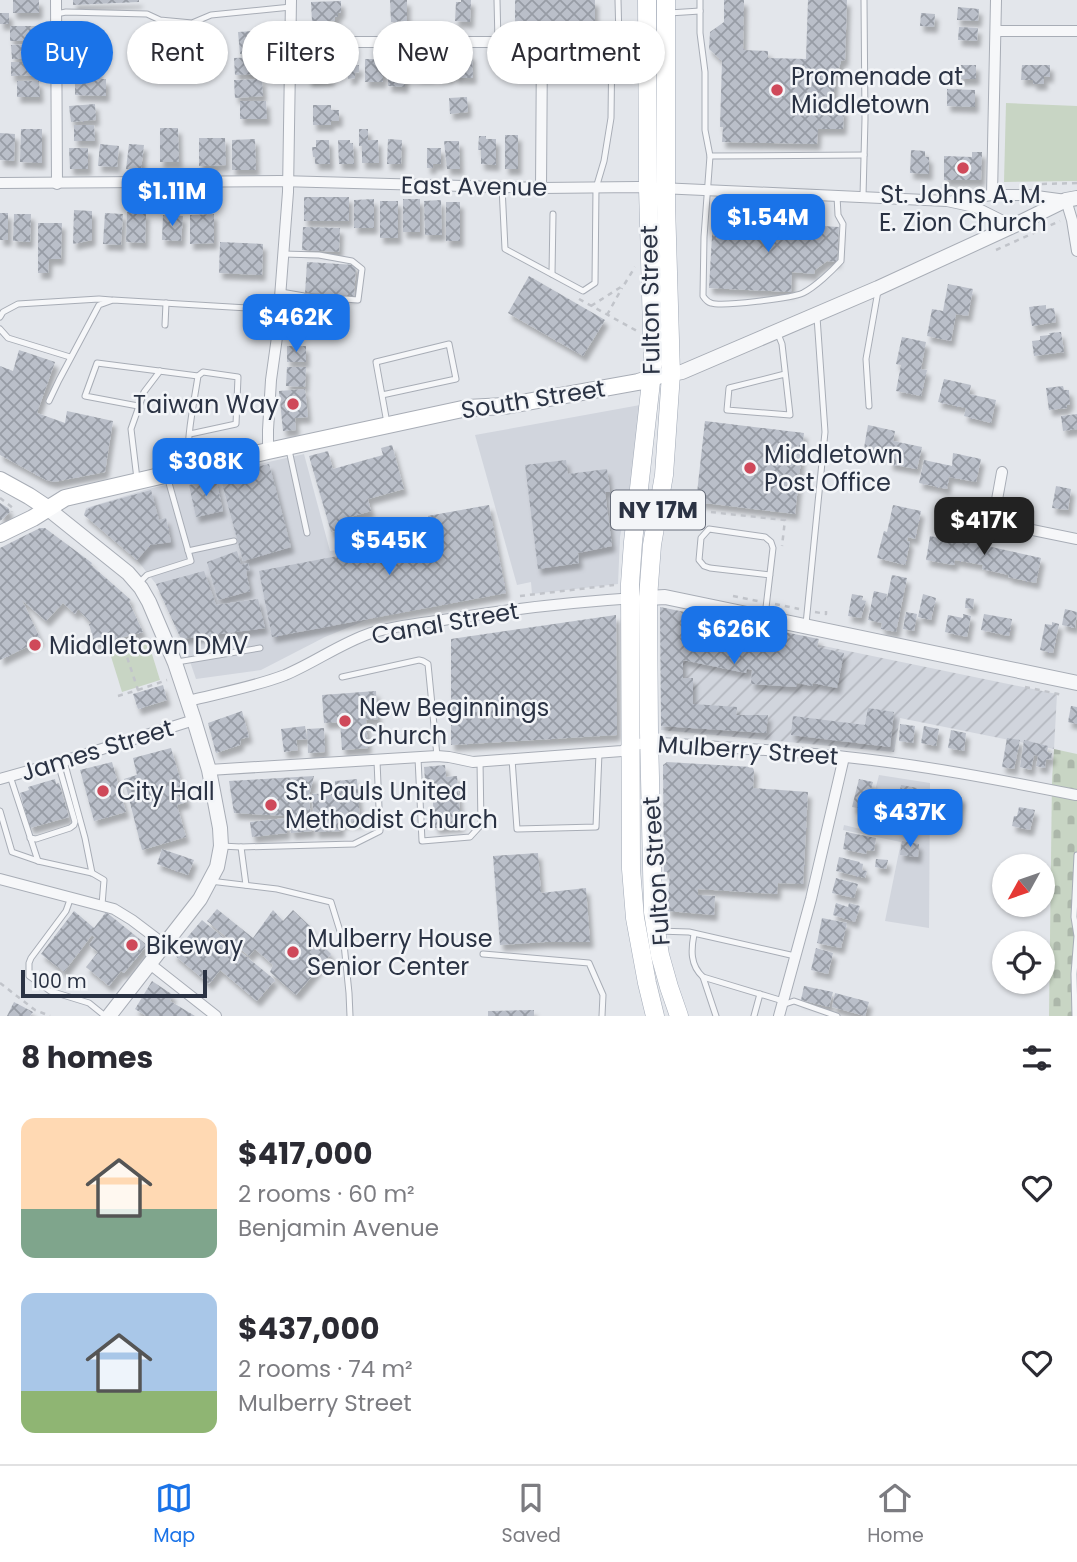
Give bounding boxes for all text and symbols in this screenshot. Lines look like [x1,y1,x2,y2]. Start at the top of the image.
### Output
chip: Buy [21,21,113,84]
chip: Rent [127,21,228,84]
chip: Filters [242,21,359,84]
chip: New [373,21,473,84]
chip: Apartment [487,21,665,84]
place label: Promenade at Middletown [791,60,963,121]
marker: Promenade at Middletown [769,82,785,98]
marker: St. Johns A. M. E. Zion Church [955,160,971,176]
pin: $1.11M [115,168,229,228]
street label: East Avenue [401,168,547,204]
text: $1.11M [138,175,206,207]
place label: St. Johns A. M. E. Zion Church [879,178,1047,239]
pin: $1.54M [711,194,825,254]
text: $1.54M [727,201,809,233]
street label: Fulton Street [632,225,668,375]
pin: $462K [247,294,345,354]
text: $462K [259,301,333,333]
street label: South Street [459,371,607,427]
place label: Taiwan Way [133,388,279,421]
marker: Taiwan Way [285,396,301,412]
pin: $308K [157,438,255,498]
place label: Middletown Post Office [764,438,903,499]
text: $308K [169,445,243,477]
marker: Middletown Post Office [742,460,758,476]
road number: NY 17M [611,490,705,530]
pin: $417K [935,498,1033,557]
text: $417K [950,504,1018,536]
pin: $545K [340,518,438,577]
text: $545K [351,524,427,556]
street label: Canal Street [369,594,521,652]
pin: $626K [685,606,783,666]
text: $626K [697,613,771,645]
place label: Middletown DMV [49,629,248,662]
marker: Middletown DMV [27,637,43,653]
place label: New Beginnings Church [359,691,549,752]
street label: James Street [17,711,177,789]
marker: New Beginnings Church [337,713,353,729]
street label: Mulberry Street [656,727,840,773]
place label: City Hall [117,775,215,808]
place label: St. Pauls United Methodist Church [285,775,498,836]
marker: City Hall [95,783,111,799]
pin: $437K [861,790,959,849]
street label: Fulton Street [634,795,678,947]
text: $437K [874,796,946,828]
marker: St. Pauls United Methodist Church [263,797,279,813]
north arrow [992,854,1055,917]
map controls [992,854,1055,994]
place label: Mulberry House Senior Center [307,922,493,983]
place label: Bikeway [146,929,244,962]
button: locate [992,931,1055,994]
marker: Bikeway [124,937,140,953]
marker: Mulberry House Senior Center [285,944,301,960]
scale bar [21,967,206,999]
text: 100 m [32,968,87,995]
text: 8 homes [21,1036,153,1079]
icon: filters [1018,1039,1056,1077]
text: $417,000 [238,1132,373,1175]
icon: home [77,1146,161,1230]
icon: heart [1018,1169,1056,1207]
text: 2 rooms · 60 m² [238,1178,415,1210]
text: Benjamin Avenue [238,1212,439,1244]
text: $437,000 [238,1307,380,1350]
icon: home [77,1321,161,1405]
icon: heart [1018,1344,1056,1382]
text: 2 rooms · 74 m² [238,1353,413,1385]
text: Mulberry Street [238,1387,412,1419]
tab: Map [153,1479,195,1550]
tab: Saved [502,1479,561,1550]
tab: Home [867,1479,924,1550]

